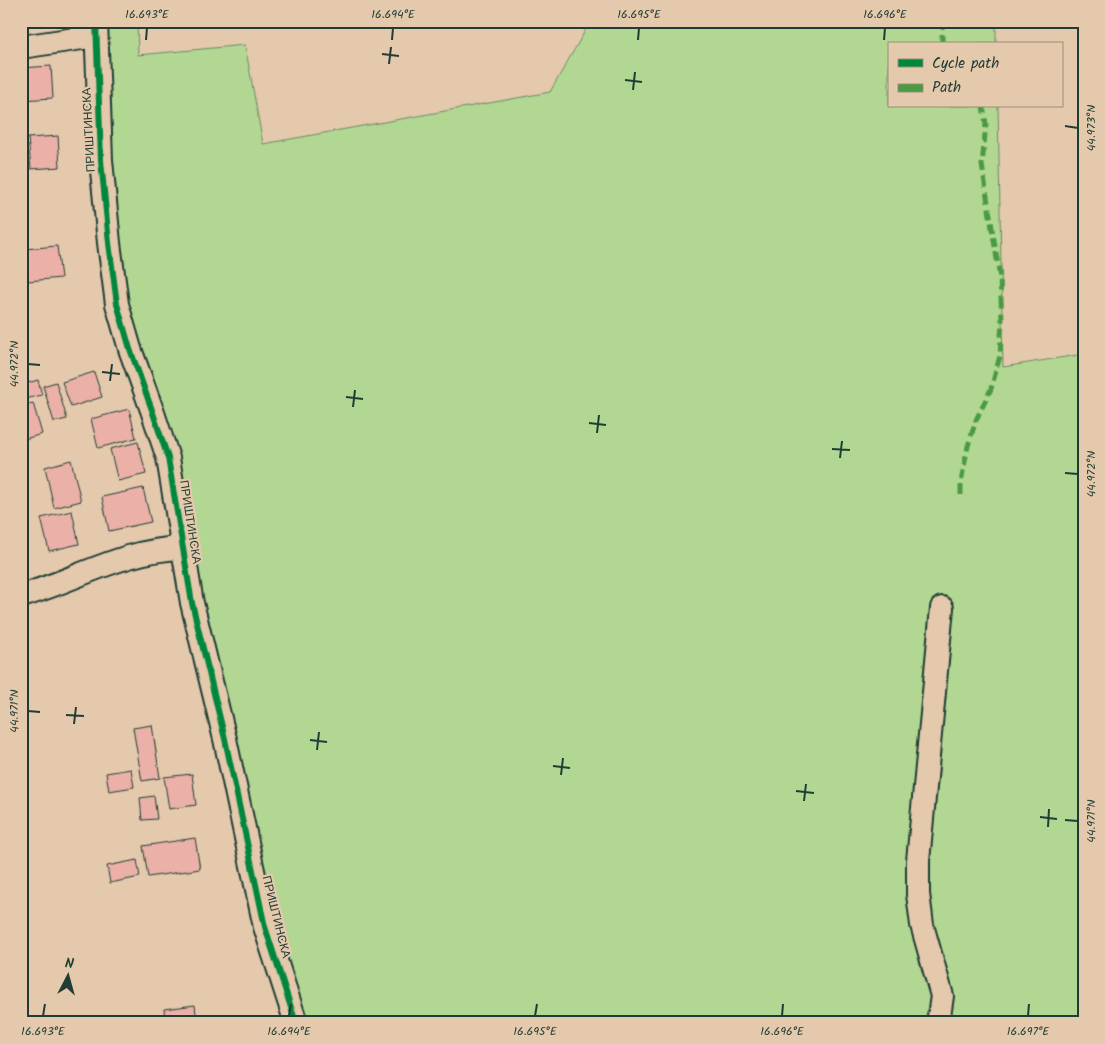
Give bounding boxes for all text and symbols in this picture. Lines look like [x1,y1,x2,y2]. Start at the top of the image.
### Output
text: 16.693°E [125,5,170,24]
text: 16.694°E [371,5,416,24]
text: 16.695°E [617,5,662,24]
text: 16.696°E [863,5,908,24]
legend [888,42,1062,108]
text: Cycle path [932,52,999,76]
text: Path [932,76,961,100]
street label: ПРИШТИНСКА [77,87,101,173]
text: 44.973°N [1082,105,1101,151]
text: 44.972°N [5,341,24,387]
text: 44.972°N [1082,451,1101,497]
street label: ПРИШТИНСКА [174,479,206,565]
text: 44.971°N [5,689,24,733]
text: 44.971°N [1082,799,1101,843]
street label: ПРИШТИНСКА [257,874,295,960]
north arrow [42,952,92,1002]
text: N [64,953,75,975]
text: 16.693°E [21,1022,66,1041]
text: 16.694°E [267,1022,312,1041]
text: 16.695°E [513,1022,558,1041]
text: 16.696°E [760,1022,805,1041]
text: 16.697°E [1007,1022,1050,1041]

